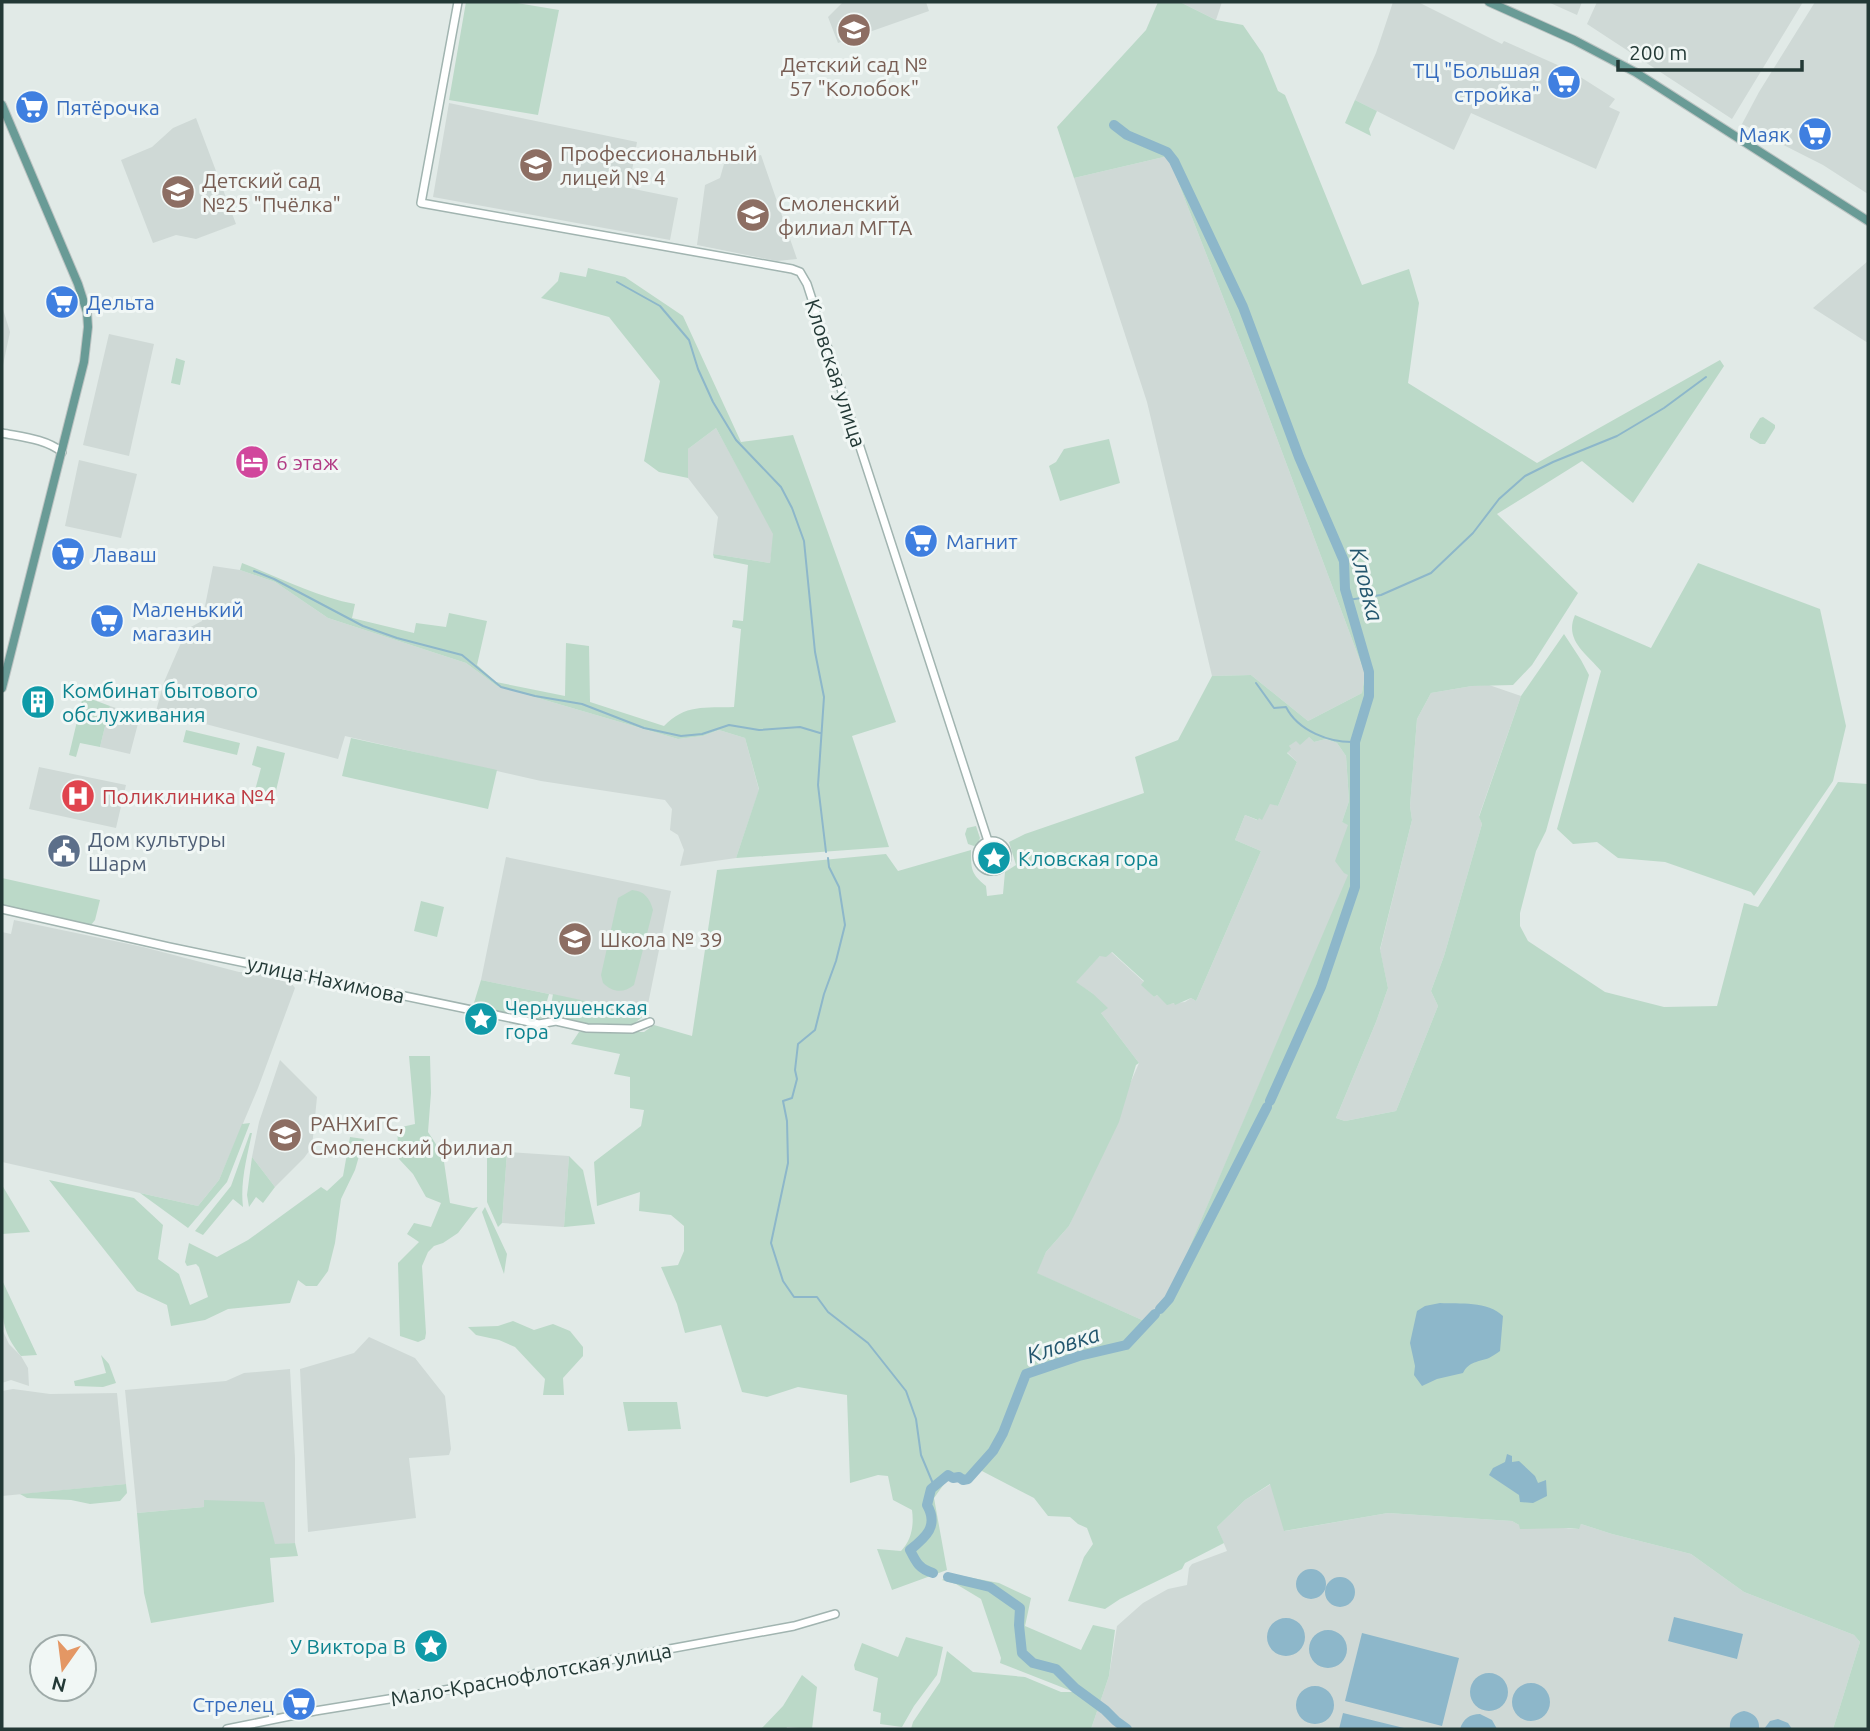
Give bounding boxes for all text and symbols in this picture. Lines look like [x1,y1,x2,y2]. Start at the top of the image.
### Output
school or university icon: Детский сад № 57 "Колобок" [835,11,873,49]
scale bar [1618,28,1802,72]
text: 200 m [1629,40,1687,64]
place label: Детский сад № 57 "Колобок" [781,52,927,100]
place label: ТЦ "Большая стройка" [1413,58,1540,106]
supermarket icon: ТЦ "Большая стройка" [1545,63,1583,101]
supermarket icon: Пятёрочка [13,88,51,126]
place label: Пятёрочка [56,95,160,119]
supermarket icon: Маяк [1796,115,1834,153]
place label: Маяк [1739,122,1790,146]
place label: Профессиональный лицей № 4 [560,141,757,189]
school or university icon: Профессиональный лицей № 4 [517,146,555,184]
place label: Детский сад №25 "Пчёлка" [202,168,341,216]
school or university icon: Детский сад №25 "Пчёлка" [159,173,197,211]
place label: Смоленский филиал МГТА [778,191,913,239]
school or university icon: Смоленский филиал МГТА [734,196,772,234]
supermarket icon: Дельта [43,283,81,321]
place label: Дельта [86,290,155,314]
street label: Кловская улица [801,296,871,450]
hotel icon: 6 этаж [233,443,271,481]
place label: 6 этаж [276,450,339,474]
supermarket icon: Магнит [902,522,940,560]
place label: Магнит [946,529,1018,553]
supermarket icon: Лаваш [49,535,87,573]
place label: Лаваш [92,542,157,566]
water label: Кловка [1346,544,1388,624]
place label: Маленький магазин [132,597,244,645]
supermarket icon: Маленький магазин [88,602,126,640]
place label: Комбинат бытового обслуживания [62,678,258,726]
building icon: Комбинат бытового обслуживания [19,683,57,721]
hospital icon: Поликлиника №4 [59,777,97,815]
place label: Поликлиника №4 [102,784,276,808]
place label: Дом культуры Шарм [88,827,226,875]
public building icon: Дом культуры Шарм [45,832,83,870]
place icon: Кловская гора [975,839,1013,877]
place label: Кловская гора [1018,846,1159,870]
school or university icon: Школа № 39 [556,920,594,958]
place label: Школа № 39 [600,927,723,951]
street label: улица Нахимова [245,951,407,1007]
place label: Чернушенская гора [505,995,648,1043]
place icon: Чернушенская гора [462,1000,500,1038]
place label: РАНХиГС, Смоленский филиал [310,1111,513,1159]
school or university icon: РАНХиГС, Смоленский филиал [266,1116,304,1154]
water label: Кловка [1023,1320,1103,1368]
place icon: У Виктора В [412,1627,450,1665]
north arrow [28,1633,98,1703]
place label: У Виктора В [290,1634,406,1658]
street label: Мало-Краснофлотская улица [389,1637,673,1711]
text: N [49,1672,68,1697]
supermarket icon: Стрелец [280,1685,318,1723]
place label: Стрелец [192,1692,274,1716]

